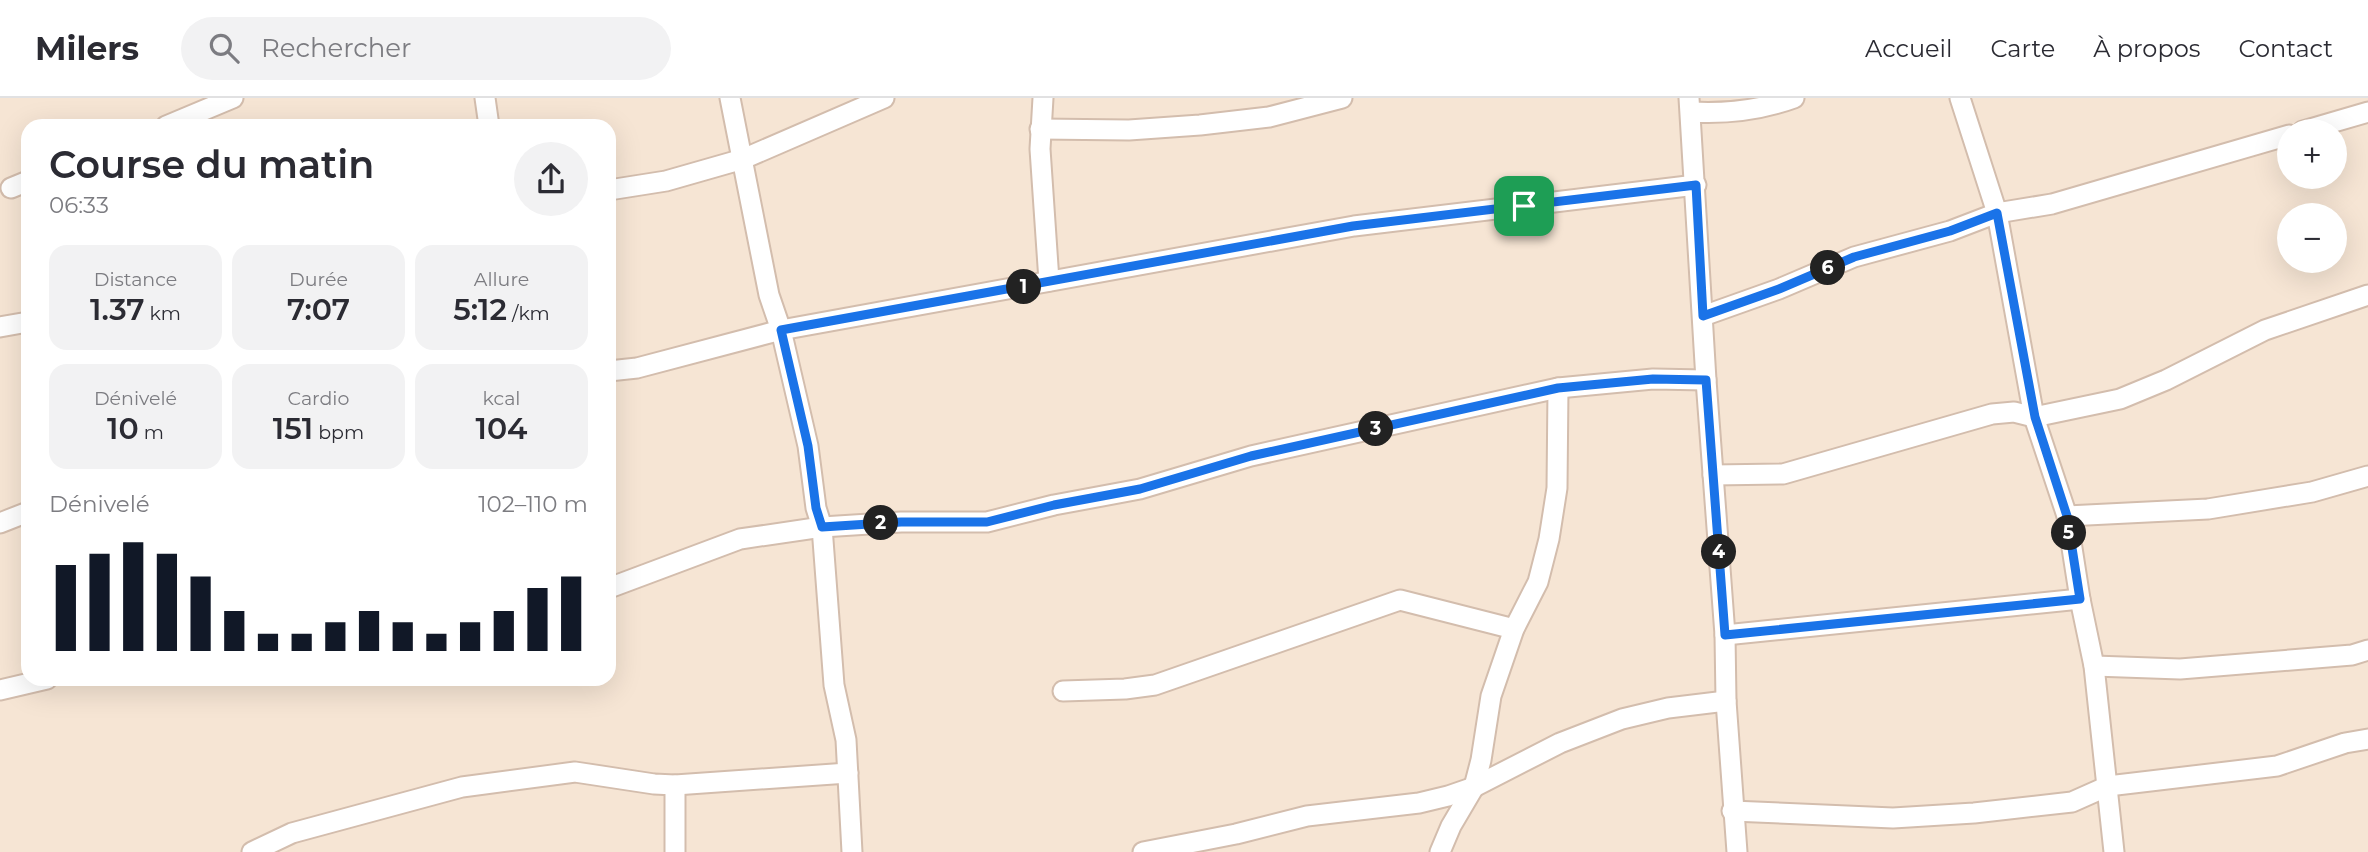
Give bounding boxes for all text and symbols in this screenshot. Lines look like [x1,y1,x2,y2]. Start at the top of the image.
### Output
search box [181,17,671,80]
text: Milers [35,28,139,68]
icon: search [205,29,243,67]
text: Rechercher [261,32,411,64]
text: Accueil [1865,34,1952,63]
text: Carte [1990,34,2055,63]
text: À propos [2093,34,2200,63]
text: Contact [2238,34,2333,63]
map controls [2277,119,2347,273]
button: + [2277,119,2347,189]
text: Course du matin [49,141,374,188]
button: share [514,142,588,216]
pin [1494,176,1554,236]
icon: arrive [1505,187,1543,225]
text: 06:33 [49,191,109,219]
button: − [2277,203,2347,273]
pin: 6 [1811,250,1846,286]
text: 6 [1821,256,1834,279]
text: Distance [94,268,177,291]
text: Durée [289,268,348,291]
text: Allure [474,268,529,291]
pin: 1 [1006,270,1042,304]
text: 1 [1020,275,1027,298]
text: 1.37 [90,291,145,328]
text: 7:07 [287,291,350,328]
text: 5:12 [453,291,507,328]
text: km [145,302,181,325]
text: /km [507,302,550,325]
text: Dénivelé [94,387,177,410]
text: Cardio [288,387,349,410]
text: kcal [483,387,520,410]
text: 10 [107,410,139,447]
text: 151 [273,410,313,447]
text: 104 [476,410,528,447]
pin: 3 [1358,412,1394,446]
text: 3 [1370,417,1381,440]
text: m [139,421,164,444]
text: bpm [313,421,364,444]
text: Dénivelé [49,490,150,518]
text: 102–110 m [478,490,588,518]
pin: 2 [864,506,898,540]
text: 2 [875,511,886,534]
pin: 5 [2052,516,2086,550]
text: 5 [2063,521,2074,544]
pin: 4 [1702,534,1736,570]
text: 4 [1712,540,1725,563]

